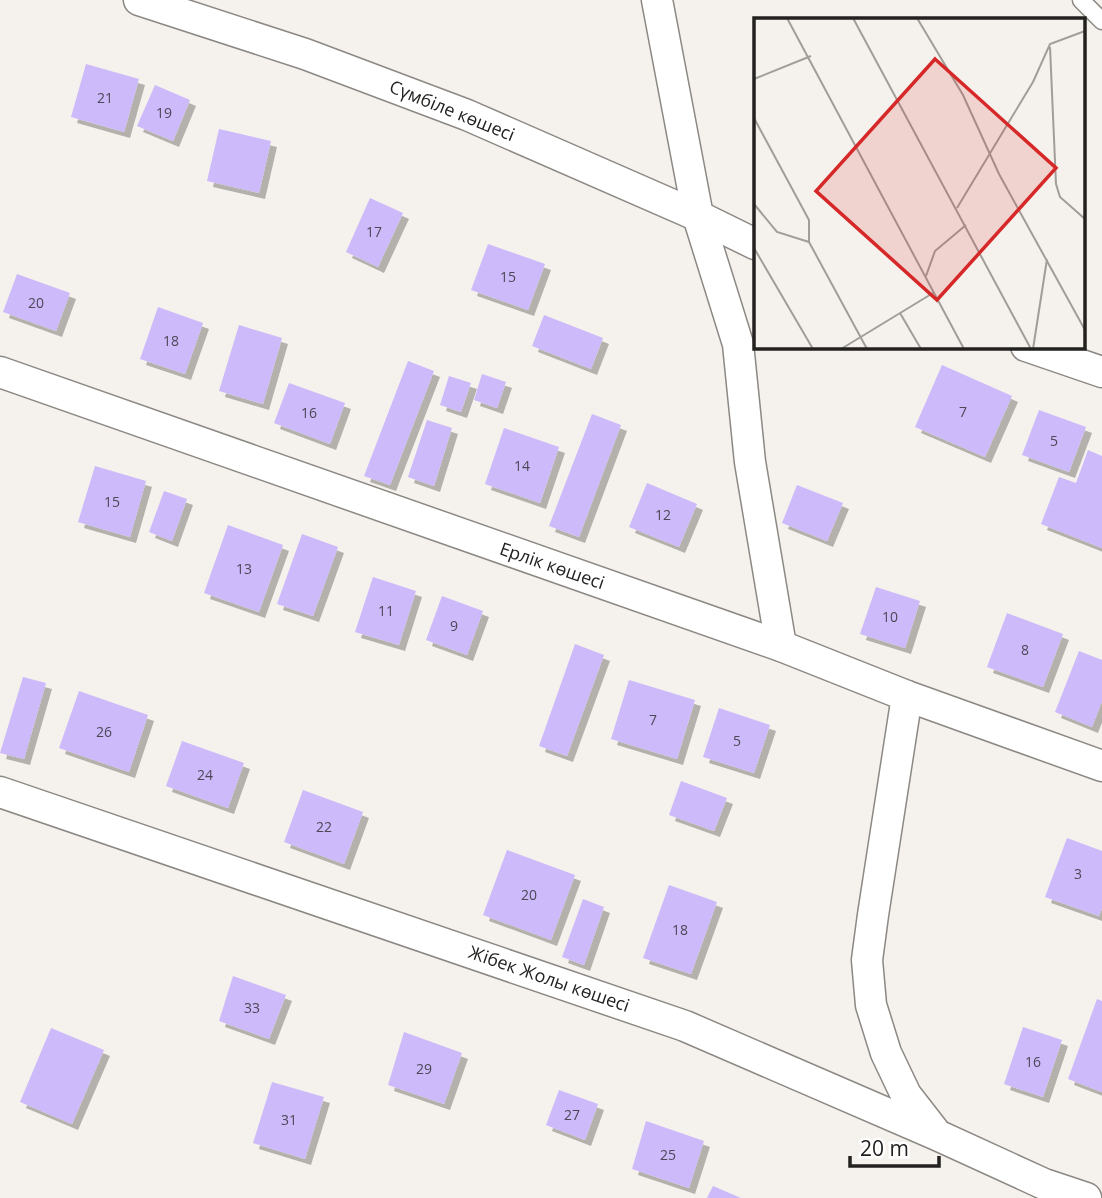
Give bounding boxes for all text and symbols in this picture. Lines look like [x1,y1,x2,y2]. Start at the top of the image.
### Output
inset map [754,18,1084,348]
street label: Сүмбіле көшесі [386,74,519,146]
house number: 21 [97,88,113,107]
house number: 19 [156,103,172,122]
house number: 17 [366,222,382,241]
house number: 15 [500,267,516,286]
house number: 20 [28,293,44,312]
house number: 18 [163,331,179,350]
house number: 7 [959,402,967,421]
house number: 16 [301,403,317,422]
house number: 5 [1050,431,1058,450]
house number: 14 [514,456,530,475]
house number: 15 [104,492,120,511]
house number: 12 [655,505,671,524]
street label: Ерлік көшесі [497,536,608,594]
house number: 13 [236,559,252,578]
house number: 11 [378,601,394,620]
house number: 10 [882,607,898,626]
house number: 9 [450,616,458,635]
house number: 8 [1021,640,1029,659]
house number: 7 [649,710,657,729]
house number: 26 [96,722,112,741]
house number: 5 [733,731,741,750]
house number: 24 [197,765,213,784]
house number: 22 [316,817,332,836]
house number: 3 [1074,864,1082,883]
house number: 20 [521,885,537,904]
house number: 18 [672,920,688,939]
street label: Жібек Жолы көшесі [466,939,633,1017]
house number: 33 [244,998,260,1017]
house number: 16 [1025,1052,1041,1071]
house number: 29 [416,1059,432,1078]
house number: 27 [564,1105,580,1124]
house number: 31 [281,1110,297,1129]
scale bar [850,1124,939,1168]
text: 20 m [860,1134,909,1162]
house number: 25 [660,1145,676,1164]

